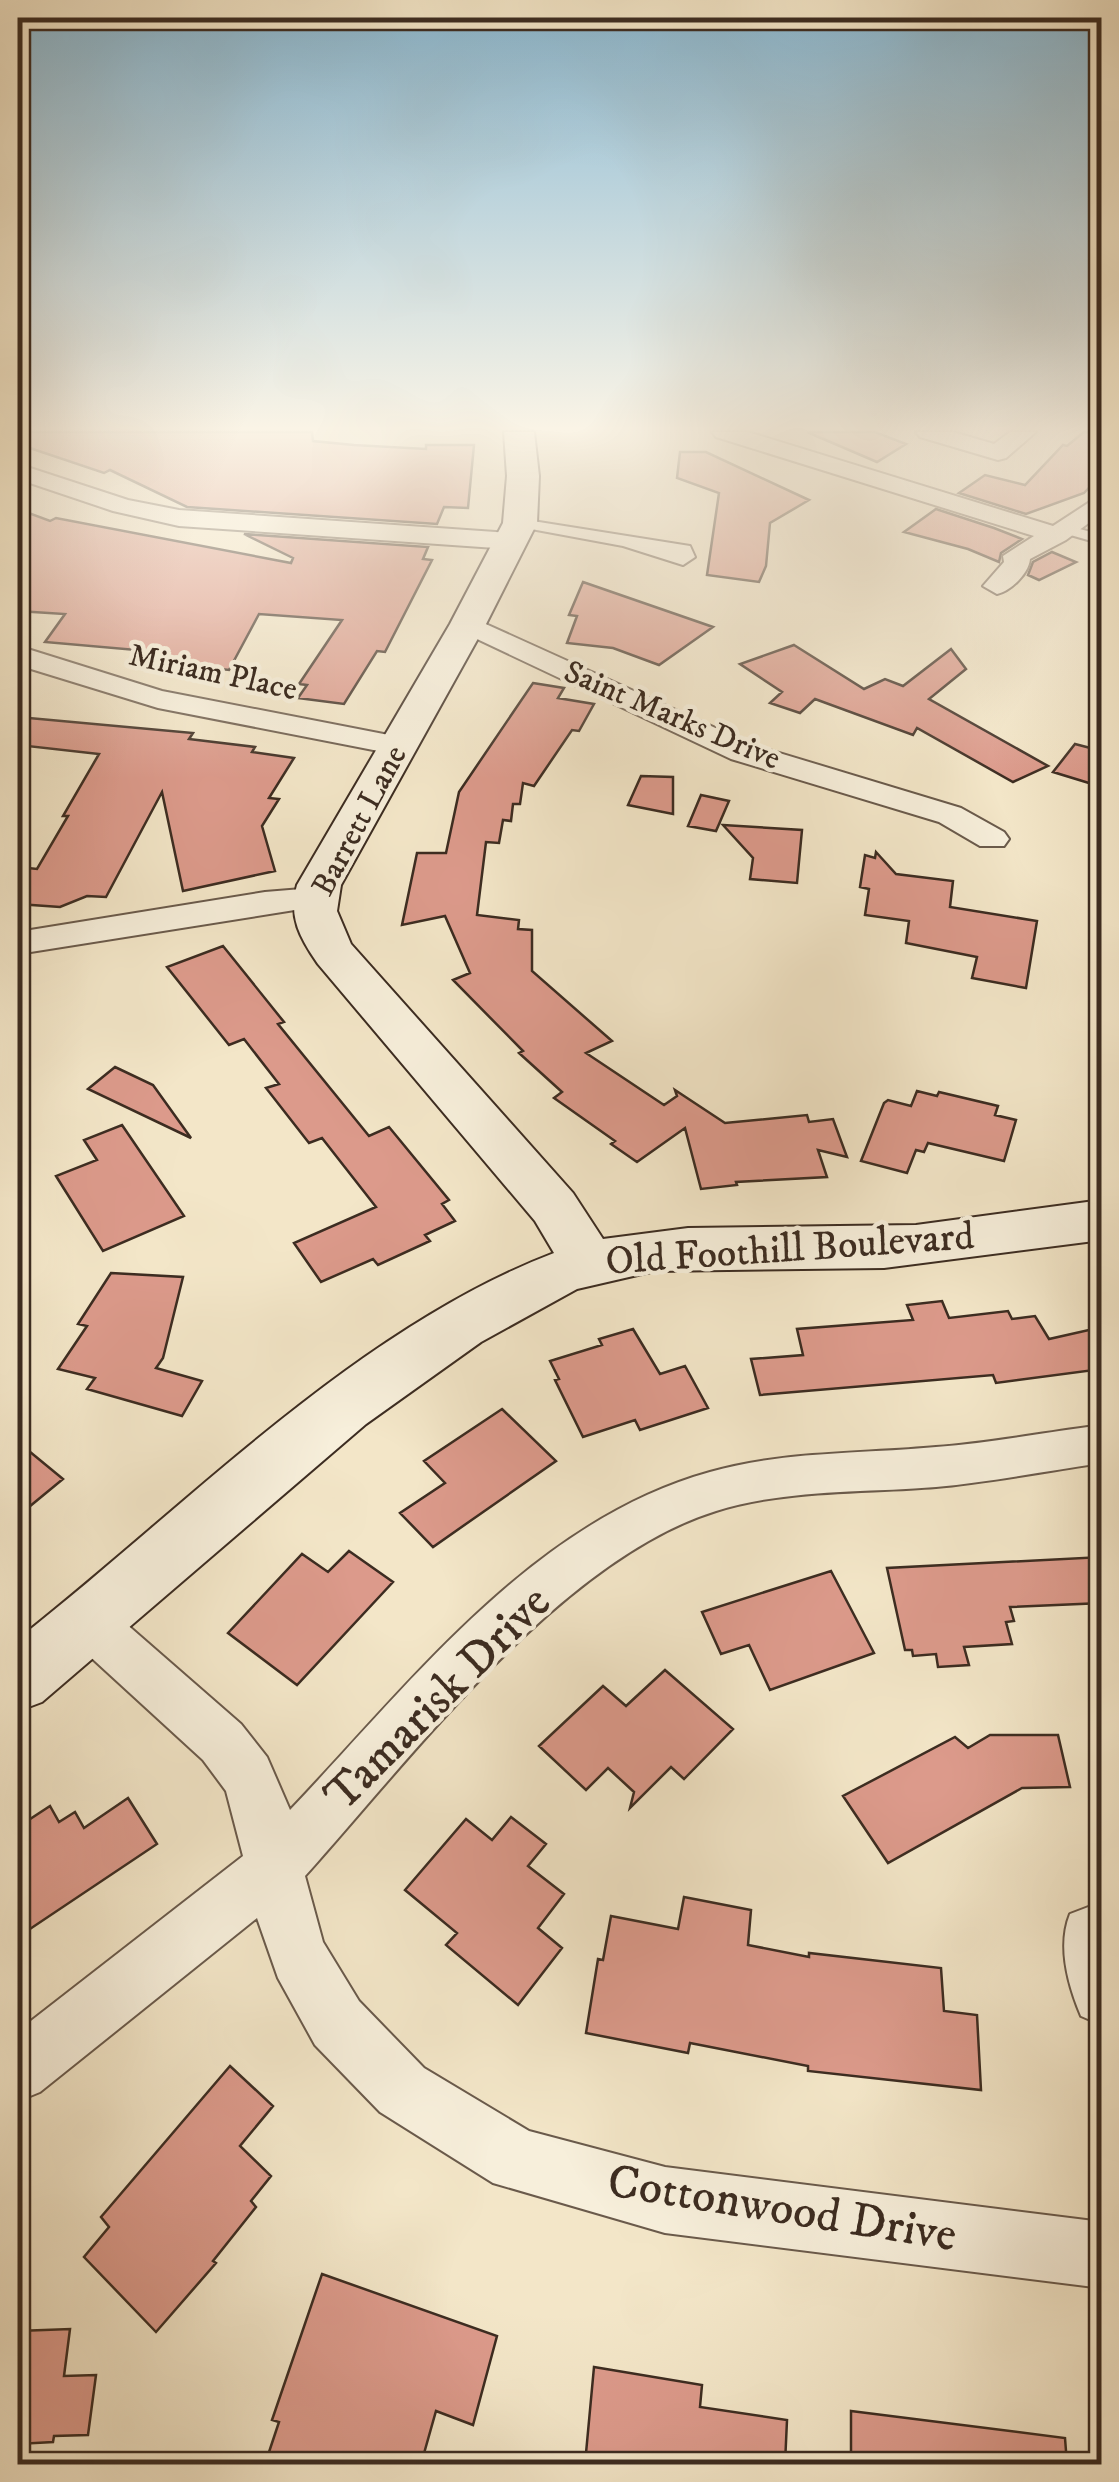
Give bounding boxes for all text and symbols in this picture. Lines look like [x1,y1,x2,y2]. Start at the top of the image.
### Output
street label: Miriam Place [125,636,301,710]
street label: Saint Marks Drive [558,652,786,780]
street label: Barrett Lane [304,739,416,903]
street label: Old Foothill Boulevard [604,1212,976,1288]
street label: Tamarisk Drive [312,1573,564,1825]
street label: Cottonwood Drive [603,2152,961,2266]

